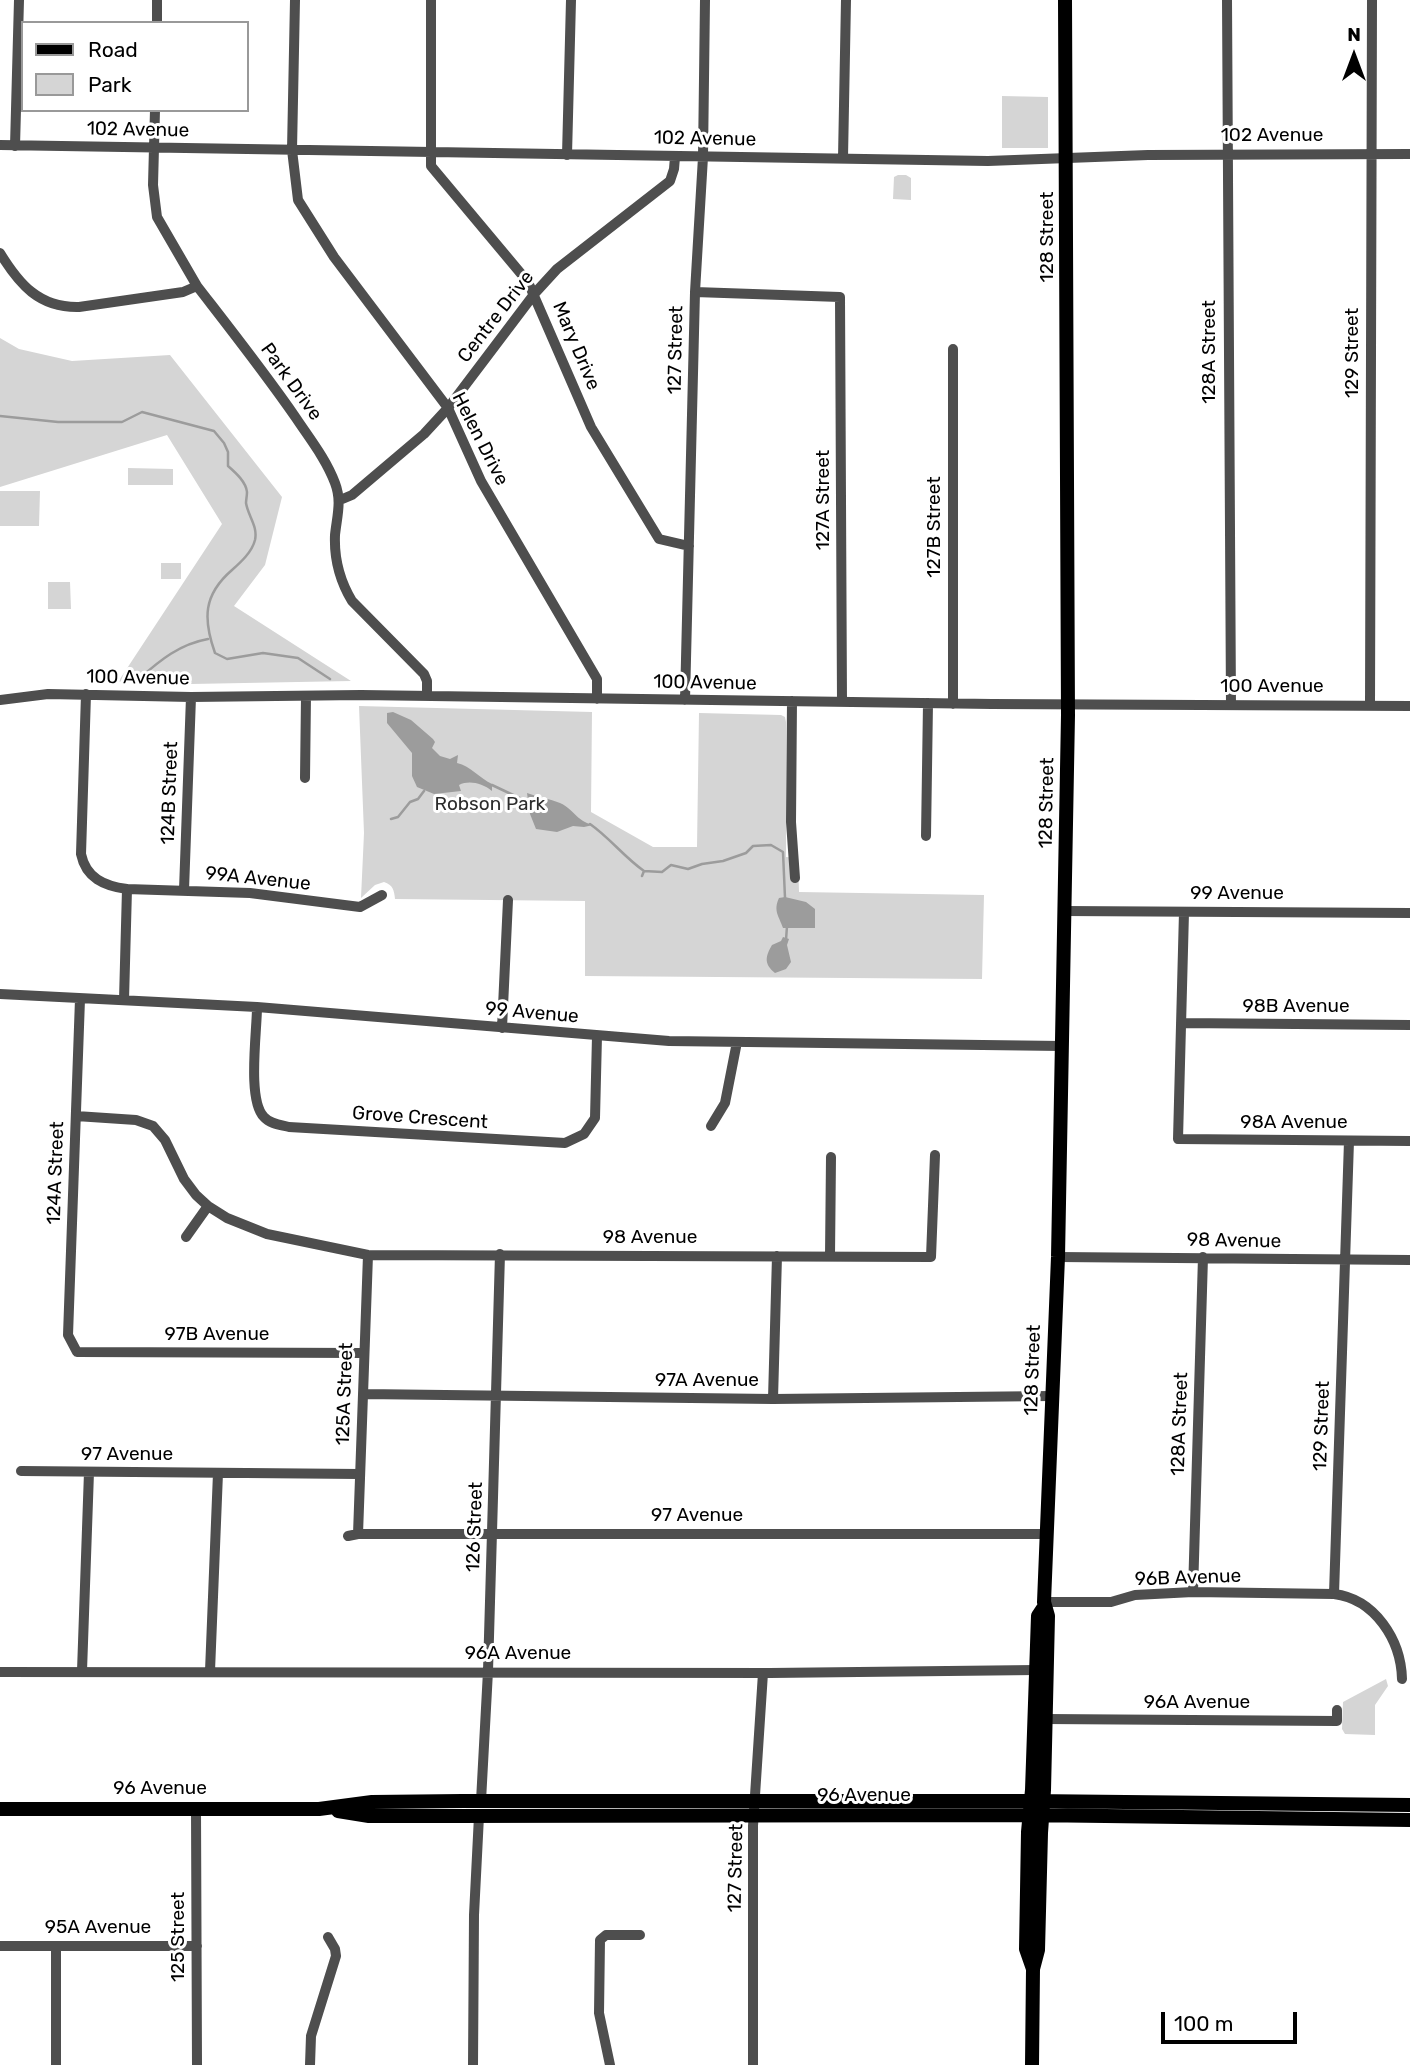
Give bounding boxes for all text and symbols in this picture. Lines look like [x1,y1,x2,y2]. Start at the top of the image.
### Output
legend [21,21,248,112]
north arrow [1319,21,1389,91]
text: N [1347,23,1361,46]
text: Road [88,37,138,62]
text: Park [88,72,132,97]
street label: 102 Avenue [87,118,189,142]
street label: 102 Avenue [1221,125,1323,147]
street label: 102 Avenue [654,127,756,151]
street label: 128 Street [1037,192,1059,282]
street label: Centre Drive [453,267,539,367]
street label: Mary Drive [547,298,605,394]
street label: 128A Street [1199,300,1221,404]
street label: 127 Street [664,305,688,395]
street label: 129 Street [1342,308,1364,398]
street label: Park Drive [255,339,327,425]
street label: Helen Drive [447,389,513,489]
street label: 127A Street [813,450,835,550]
street label: 127B Street [924,476,946,578]
street label: 100 Avenue [86,666,190,690]
street label: 100 Avenue [653,671,757,695]
street label: 100 Avenue [1220,676,1324,698]
street label: 124B Street [157,741,183,845]
street label: 128 Street [1035,757,1059,849]
park label: Robson Park [435,794,545,816]
street label: 99A Avenue [204,862,312,896]
street label: 99 Avenue [1190,883,1284,905]
street label: 98B Avenue [1242,996,1350,1018]
street label: 99 Avenue [484,998,580,1028]
street label: Grove Crescent [351,1102,489,1134]
street label: 98A Avenue [1240,1112,1348,1134]
street label: 124A Street [43,1121,69,1225]
street label: 98 Avenue [603,1227,697,1249]
street label: 98 Avenue [1187,1229,1281,1253]
street label: 97B Avenue [165,1324,269,1346]
street label: 128 Street [1020,1324,1046,1416]
street label: 125A Street [332,1342,358,1446]
street label: 97A Avenue [655,1370,759,1392]
street label: 128A Street [1167,1372,1193,1476]
street label: 129 Street [1309,1381,1335,1471]
street label: 97 Avenue [81,1444,173,1466]
street label: 126 Street [462,1481,488,1573]
street label: 97 Avenue [651,1505,743,1527]
street label: 96B Avenue [1134,1565,1242,1591]
street label: 96A Avenue [465,1643,571,1665]
street label: 96A Avenue [1144,1692,1250,1714]
street label: 96 Avenue [113,1778,207,1800]
street label: 96 Avenue [817,1785,911,1807]
street label: 127 Street [724,1823,748,1913]
street label: 125 Street [168,1892,190,1982]
street label: 95A Avenue [45,1917,151,1939]
scale bar [1165,1998,1302,2042]
text: 100 m [1174,2011,1233,2036]

